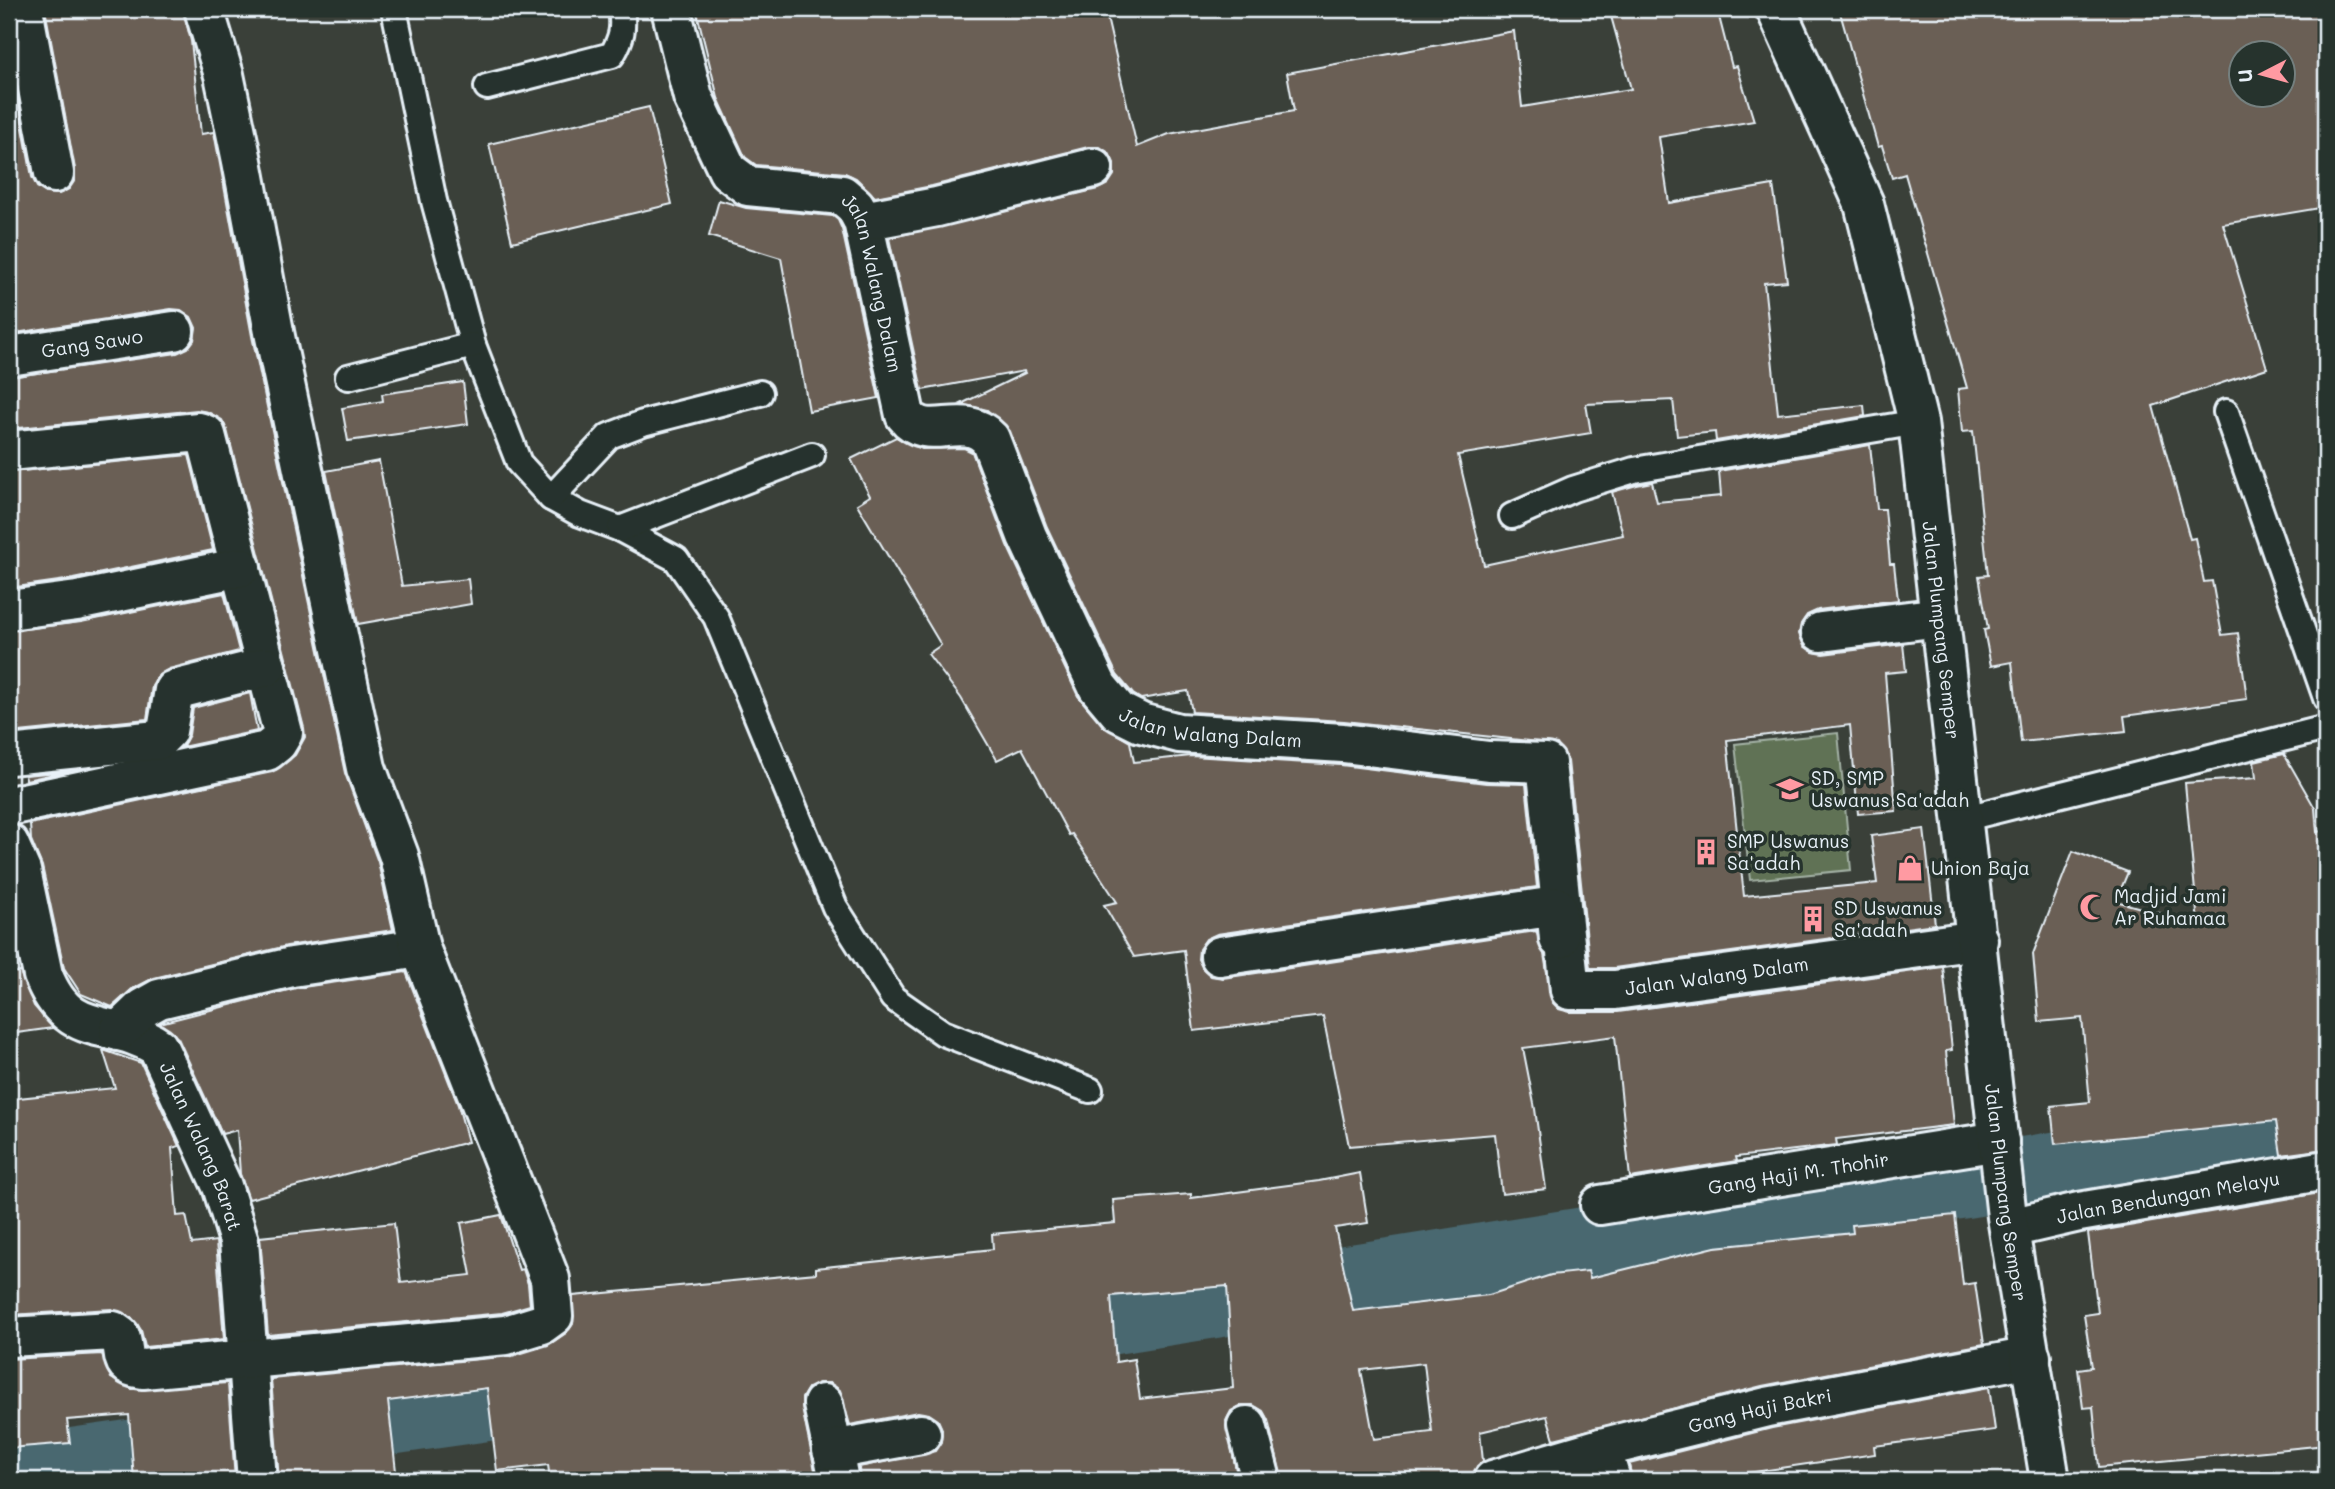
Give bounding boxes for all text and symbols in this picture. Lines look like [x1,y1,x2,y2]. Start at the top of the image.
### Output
north arrow [2226,38,2296,108]
text: U [2231,68,2258,84]
street label: Jalan Walang Dalam [837,187,908,375]
street label: Gang Sawo [40,323,144,363]
street label: Jalan Plumpang Semper [1917,520,1966,741]
street label: Jalan Walang Dalam [1115,701,1302,752]
place label: SD, SMP Uswanus Sa'adah [1811,765,1969,812]
school or university icon: SD, SMP Uswanus Sa'adah [1775,774,1805,804]
place label: SMP Uswanus Sa'adah [1727,828,1849,875]
building icon: SMP Uswanus Sa'adah [1691,837,1721,867]
shop icon: Union Baja [1895,853,1925,883]
place label: Union Baja [1931,855,2030,880]
place label: Madjid Jami Ar Ruhamaa [2114,883,2227,930]
mosque icon: Madjid Jami Ar Ruhamaa [2078,892,2108,922]
place label: SD Uswanus Sa'adah [1834,895,1942,942]
building icon: SD Uswanus Sa'adah [1798,904,1828,934]
street label: Jalan Walang Dalam [1623,950,1810,1000]
street label: Jalan Walang Barat [154,1058,248,1234]
street label: Jalan Plumpang Semper [1980,1082,2034,1303]
street label: Gang Haji M. Thohir [1706,1146,1891,1199]
street label: Jalan Bendungan Melayu [2054,1165,2281,1229]
street label: Gang Haji Bakri [1685,1382,1834,1438]

